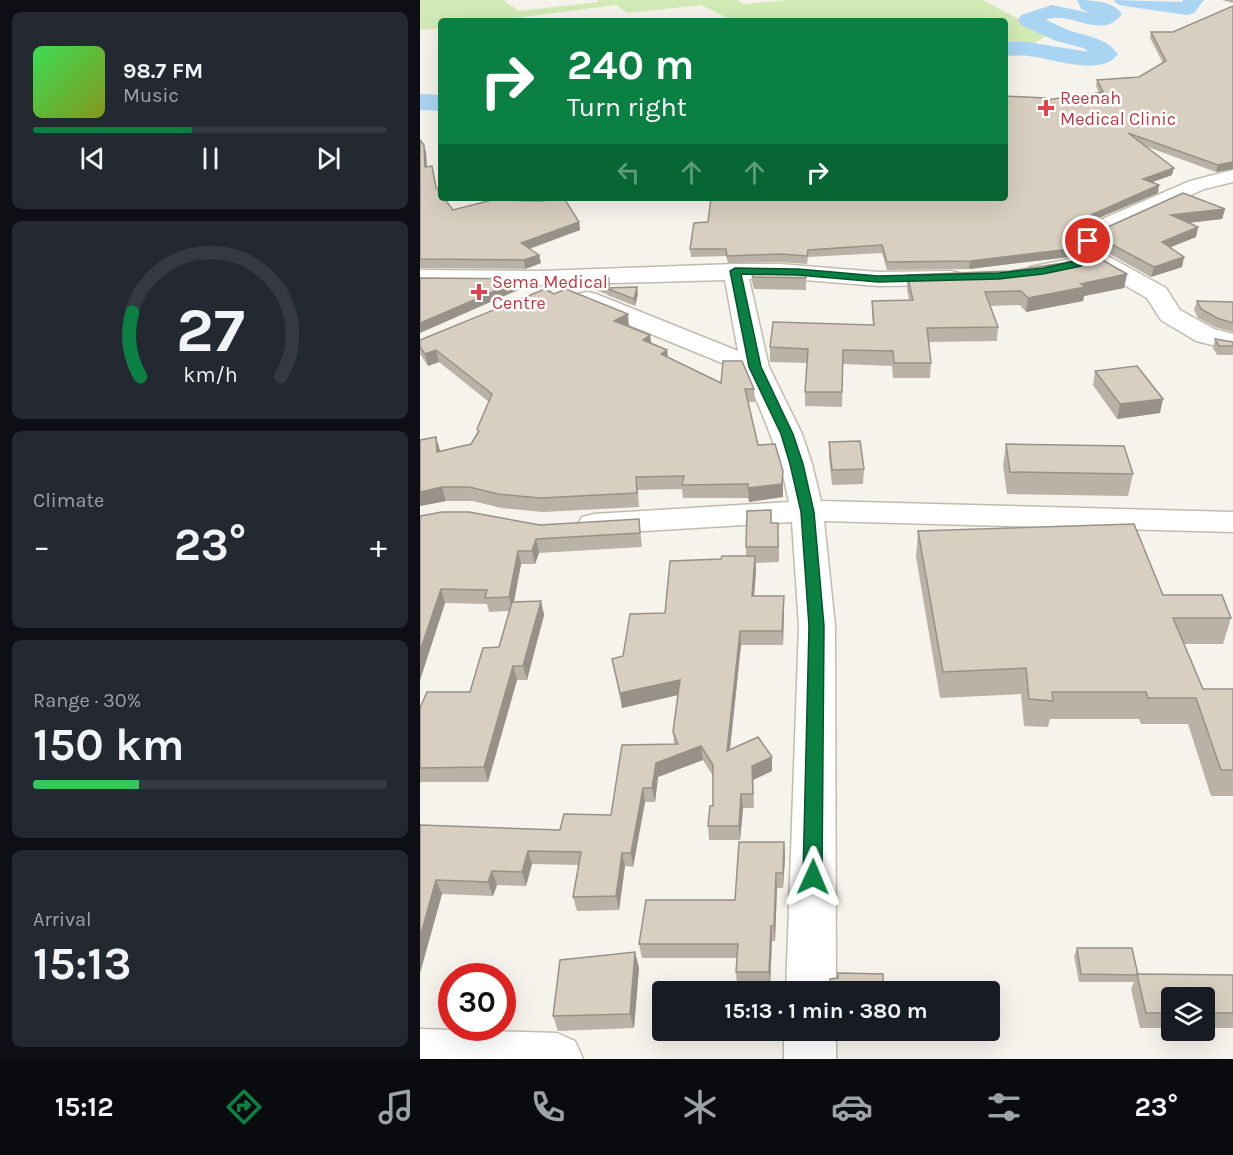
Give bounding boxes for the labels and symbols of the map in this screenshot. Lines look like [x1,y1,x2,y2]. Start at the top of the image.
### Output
place label: Reenah Medical Clinic [1060,87,1176,130]
marker: Reenah Medical Clinic [1037,99,1055,117]
pin [1062,215,1113,266]
place label: Sema Medical Centre [492,271,608,314]
marker: Sema Medical Centre [470,283,488,301]
position arrow [781,845,845,909]
speed limit sign: 30 [438,963,516,1041]

